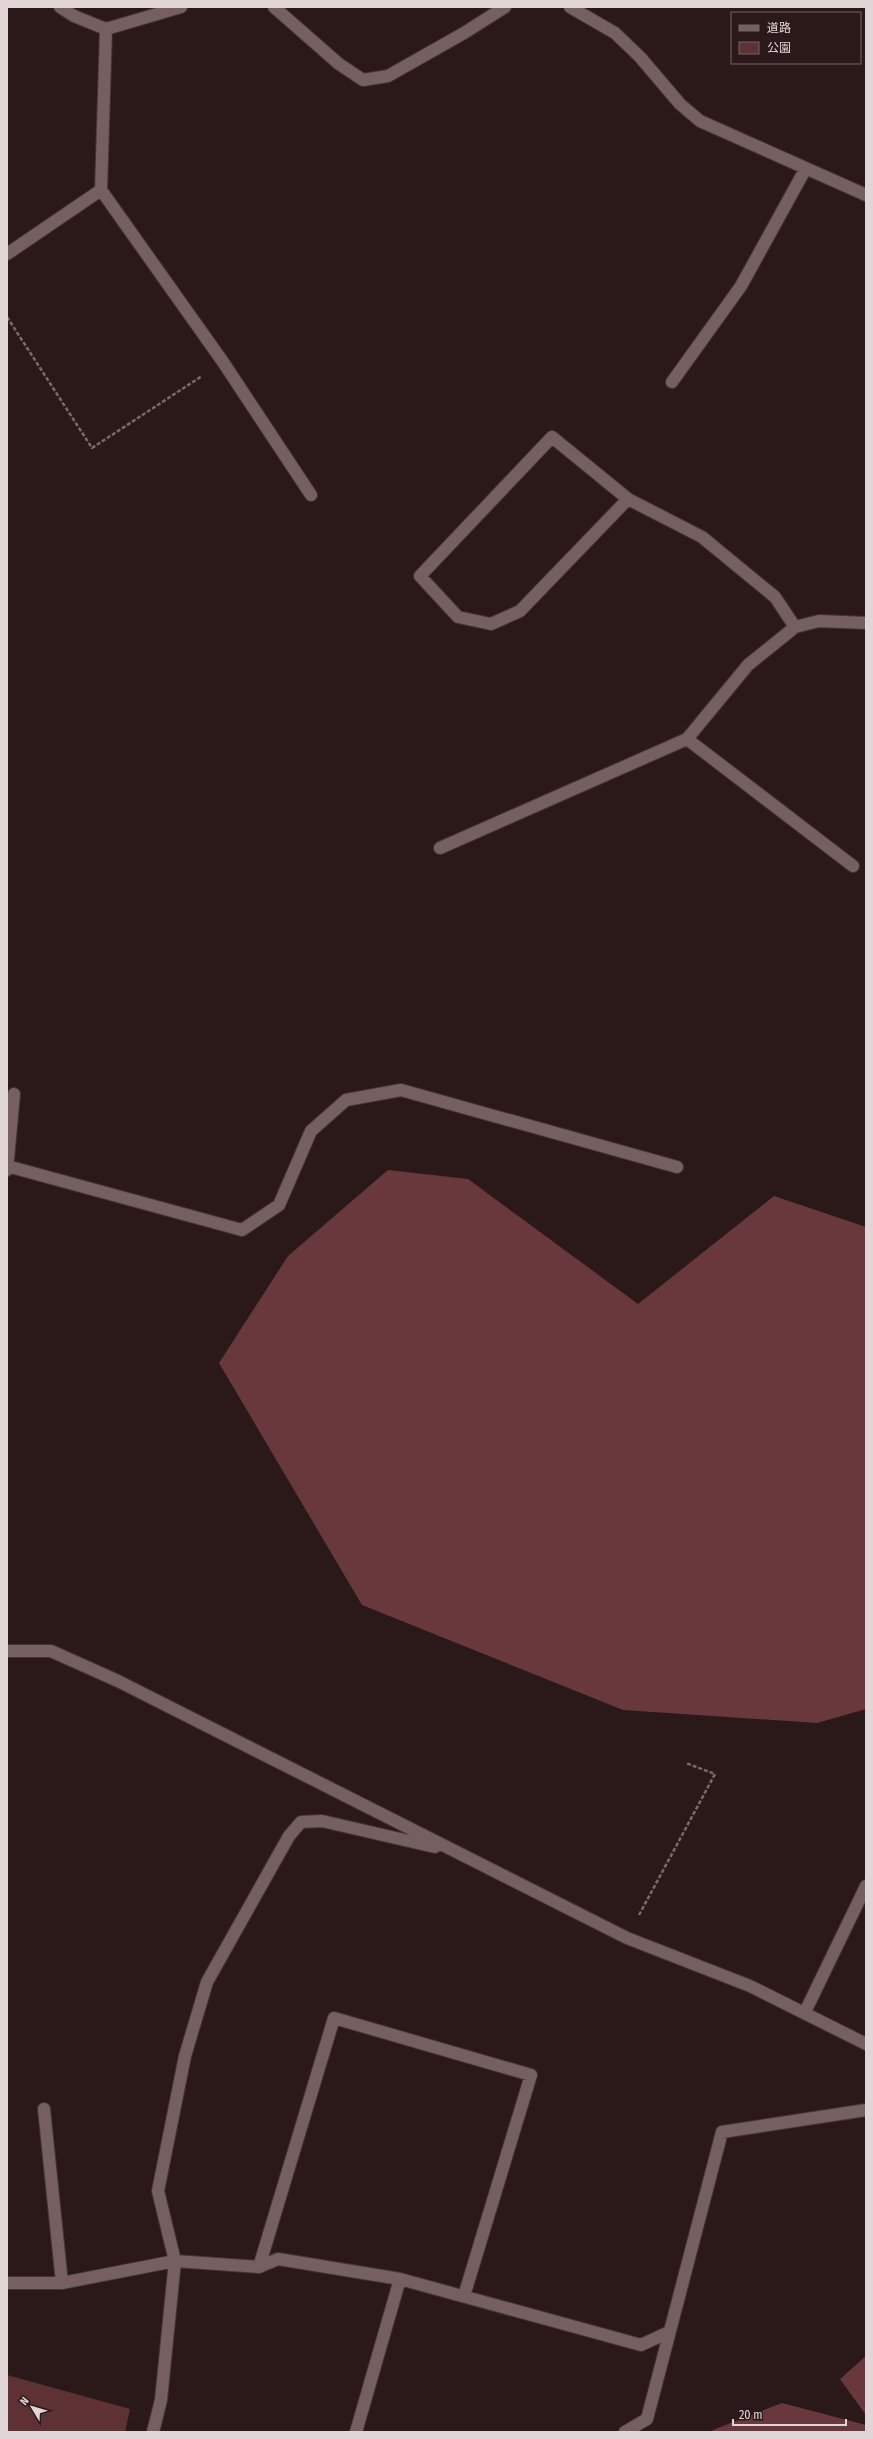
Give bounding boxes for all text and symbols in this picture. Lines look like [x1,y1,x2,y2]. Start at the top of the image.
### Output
legend [731,12,861,64]
text: 道路 [767,21,791,35]
text: 公園 [767,41,791,55]
north arrow [12,2387,52,2427]
text: N [17,2395,32,2408]
scale bar [733,2401,846,2427]
text: 20 m [739,2408,763,2422]

